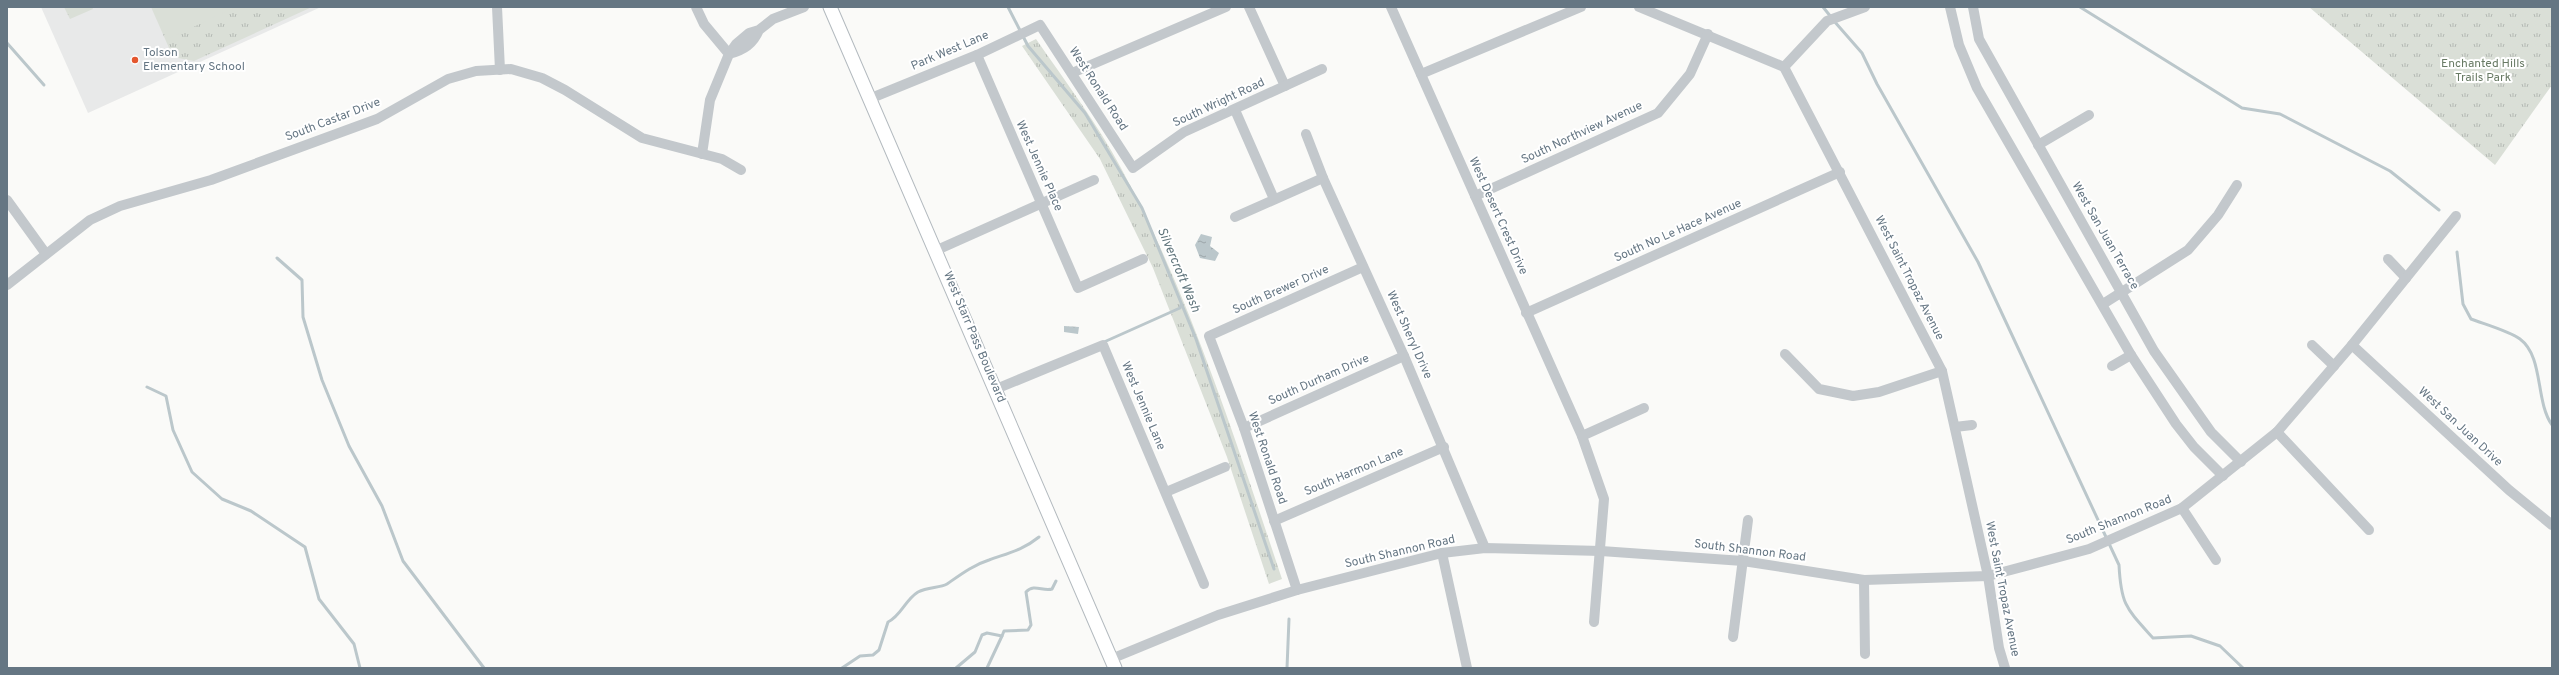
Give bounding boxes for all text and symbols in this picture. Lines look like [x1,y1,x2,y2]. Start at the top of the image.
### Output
street label: Park West Lane [909,27,991,75]
street label: West Ronald Road [1065,44,1131,134]
place label: Tolson Elementary School [143,45,245,75]
marker: Tolson Elementary School [130,55,140,65]
park label: Enchanted Hills Trails Park [2441,56,2525,86]
street label: South Wright Road [1170,75,1268,131]
street label: South Castar Drive [283,94,383,146]
street label: South Northview Avenue [1519,98,1645,168]
street label: West Jennie Place [1012,118,1066,214]
street label: West Desert Crest Drive [1465,155,1531,277]
street label: West San Juan Terrace [2068,179,2142,293]
street label: South No Le Hace Avenue [1612,196,1744,266]
street label: West Saint Tropaz Avenue [1871,213,1947,343]
water label: Silvercroft Wash [1153,225,1203,315]
street label: South Brewer Drive [1230,262,1332,318]
street label: West Starr Pass Boulevard [939,269,1009,405]
street label: West Sheryl Drive [1382,288,1436,382]
street label: South Durham Drive [1266,351,1372,409]
street label: West Jennie Lane [1117,359,1169,453]
street label: West San Juan Drive [2414,384,2506,470]
street label: West Ronald Road [1244,410,1290,506]
street label: South Harmon Lane [1302,444,1406,500]
street label: South Shannon Road [2064,491,2174,549]
street label: West Saint Tropaz Avenue [1981,520,2023,658]
street label: South Shannon Road [1343,532,1457,572]
street label: South Shannon Road [1693,536,1807,566]

